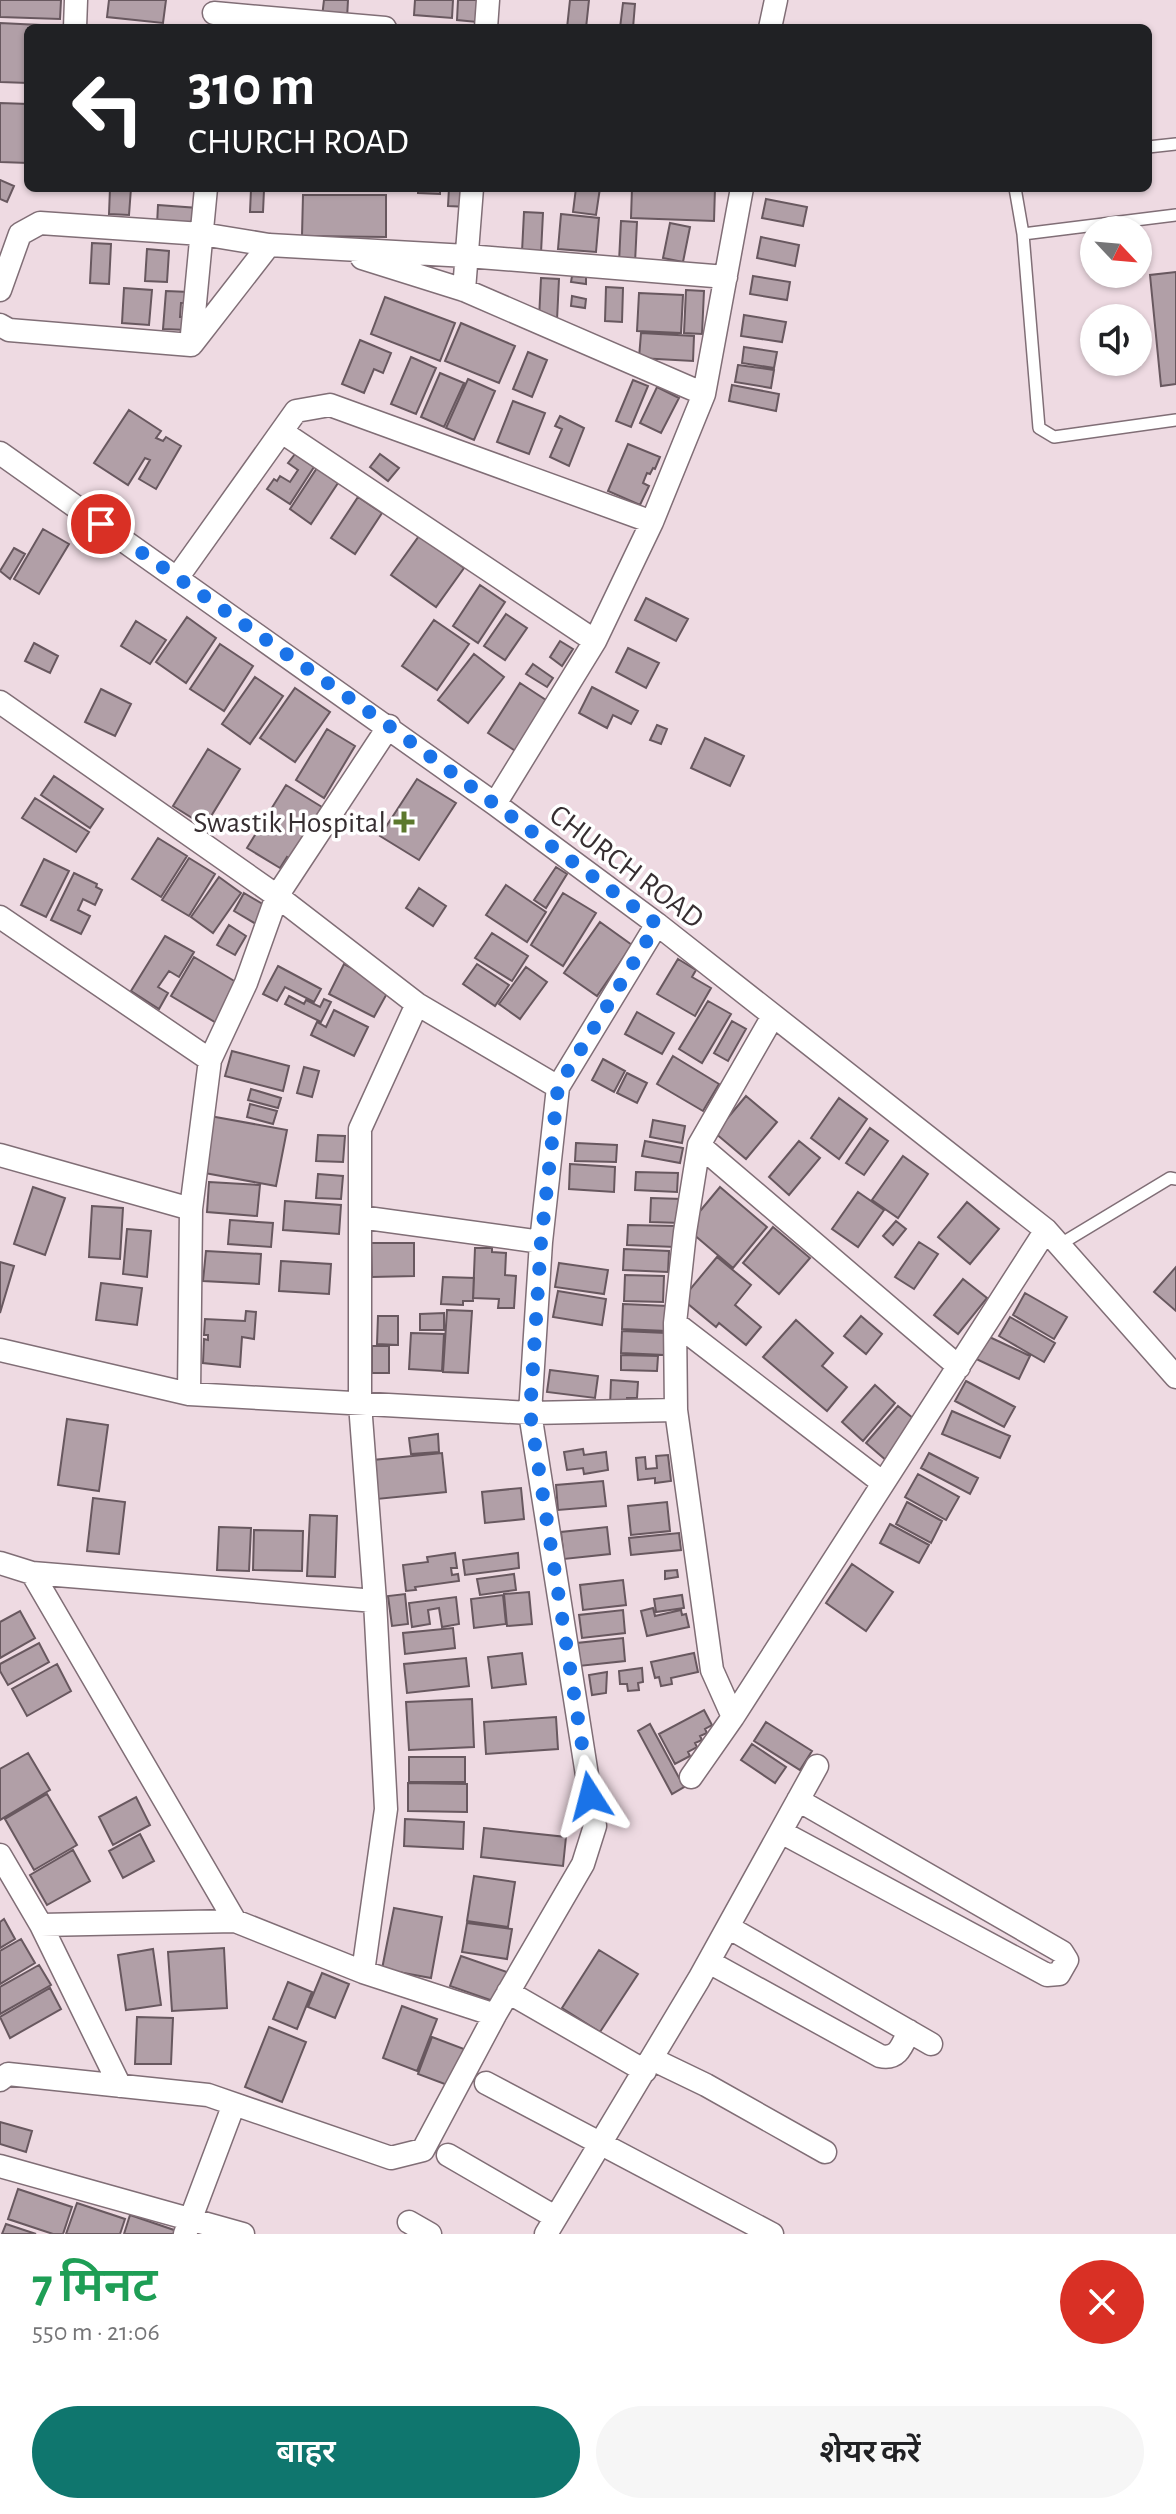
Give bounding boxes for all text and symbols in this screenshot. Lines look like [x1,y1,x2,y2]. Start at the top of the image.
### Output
icon: left [56,56,160,160]
text: 310 m [188,59,315,115]
text: CHURCH ROAD [188,124,409,160]
north arrow [1080,216,1152,288]
map controls [1080,216,1152,376]
button: sound [1080,304,1152,376]
pin [67,490,135,558]
icon: arrive [79,502,123,546]
street label: CHURCH ROAD [544,799,709,934]
place label: Swastik Hospital [193,808,386,838]
marker: Swastik Hospital [393,811,415,833]
position arrow [548,1754,632,1838]
button: close [1060,2260,1144,2344]
text: 7 मिनट [32,2263,157,2311]
text: 550 m · 21:06 [32,2319,160,2345]
button: बाहर [32,2406,580,2498]
button: शेयर करें [596,2406,1144,2498]

